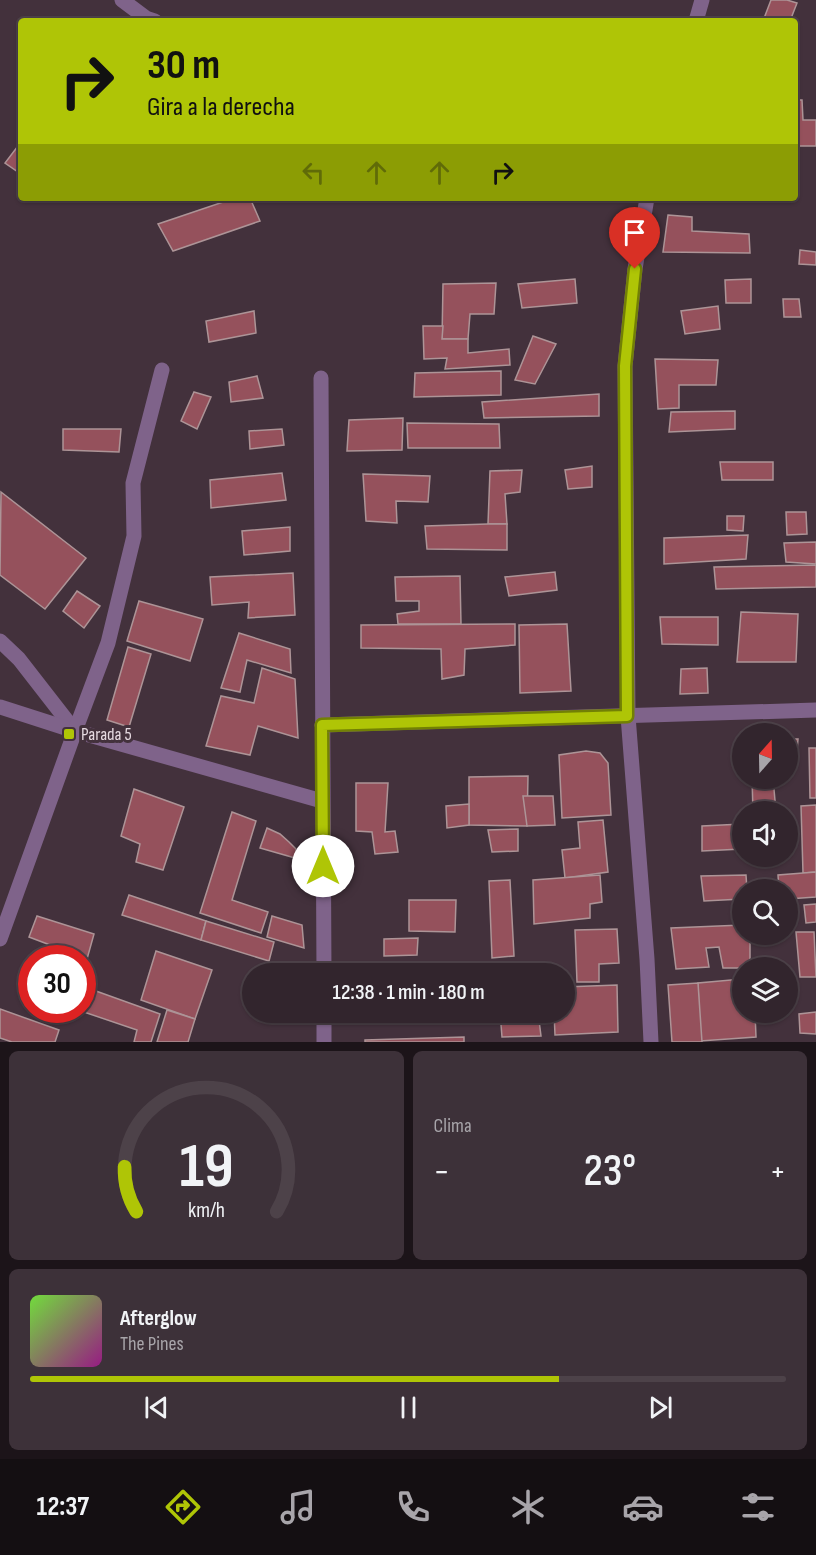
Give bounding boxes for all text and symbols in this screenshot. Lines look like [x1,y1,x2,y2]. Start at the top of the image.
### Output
text: 30 m [147,40,220,91]
icon: right [48,42,126,120]
text: Gira a la derecha [147,91,295,123]
icon: left [297,156,330,189]
icon: ahead [360,156,393,189]
icon: ahead [423,156,456,189]
icon: right [486,156,519,189]
pin [609,207,660,269]
icon: arrive [618,216,651,249]
north arrow [732,723,798,789]
map controls [732,723,798,1023]
place label: Parada 5 [81,724,132,745]
marker: Parada 5 [62,727,76,741]
button: sound [732,801,798,867]
position arrow [291,834,355,898]
button: search [732,879,798,945]
speed limit sign: 30 [18,945,96,1023]
button: layers [732,957,798,1023]
text: 12:38 · 1 min · 180 m [332,979,485,1006]
text: Clima [434,1114,472,1138]
text: 19 [179,1130,233,1205]
text: 23° [583,1144,636,1199]
text: − [434,1152,450,1192]
text: + [770,1152,786,1192]
text: km/h [188,1199,225,1224]
text: Afterglow [120,1305,197,1332]
text: The Pines [120,1332,184,1356]
icon: previous [140,1391,173,1424]
icon: pause [392,1391,425,1424]
icon: next [644,1391,677,1424]
icon: directions [162,1486,204,1528]
icon: music [277,1486,319,1528]
icon: phone [392,1486,434,1528]
icon: climate [507,1486,549,1528]
icon: car [622,1486,664,1528]
icon: filters [737,1486,779,1528]
text: 12:37 [37,1491,89,1523]

